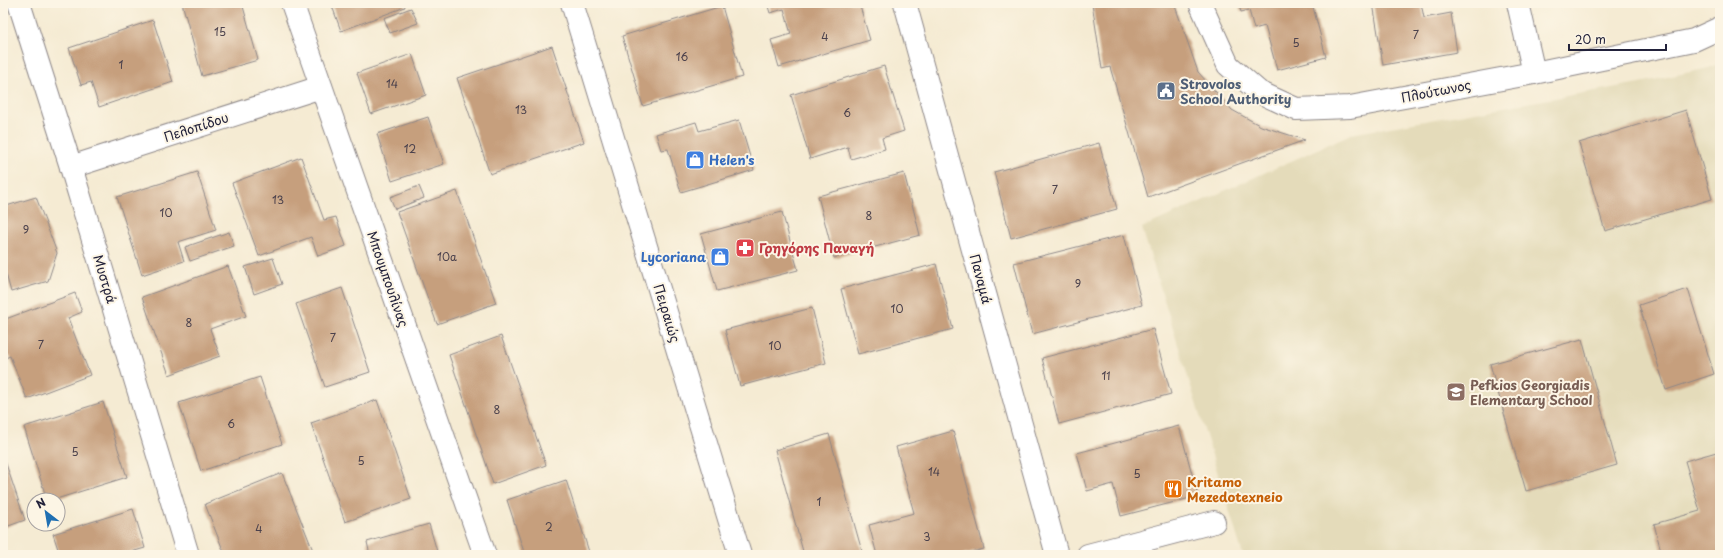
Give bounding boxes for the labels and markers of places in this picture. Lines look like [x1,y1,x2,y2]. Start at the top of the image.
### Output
place label: Strovolos School Authority [1180,74,1291,108]
public building icon: Strovolos School Authority [1155,80,1177,102]
shop icon: Helen's [684,149,706,171]
place label: Helen's [709,150,755,169]
pharmacy icon: Γρηγόρης Παναγή [734,237,756,259]
place label: Γρηγόρης Παναγή [759,238,875,257]
shop icon: Lycoriana [709,246,731,268]
place label: Lycoriana [641,247,706,266]
place label: Pefkios Georgiadis Elementary School [1470,375,1592,409]
school or university icon: Pefkios Georgiadis Elementary School [1445,381,1467,403]
place label: Kritamo Mezedotexneio [1187,472,1283,506]
restaurant icon: Kritamo Mezedotexneio [1162,478,1184,500]

